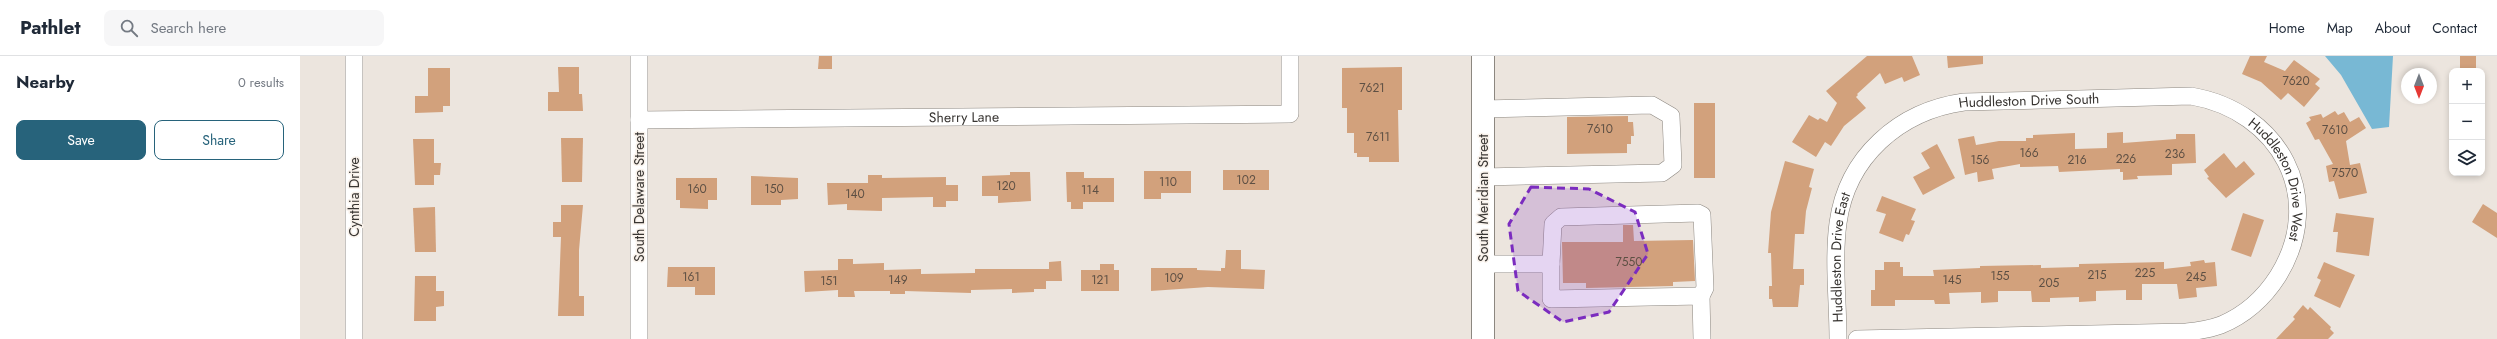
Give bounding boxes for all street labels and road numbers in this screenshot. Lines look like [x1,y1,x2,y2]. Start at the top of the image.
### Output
street label: Huddleston Drive South [1957,88,2100,113]
street label: Sherry Lane [929,107,999,127]
street label: Huddleston Drive West [2244,113,2308,244]
street label: South Delaware Street [629,131,649,262]
street label: South Meridian Street [1473,133,1493,262]
street label: Cynthia Drive [344,157,364,237]
street label: Huddleston Drive East [1826,189,1855,323]

